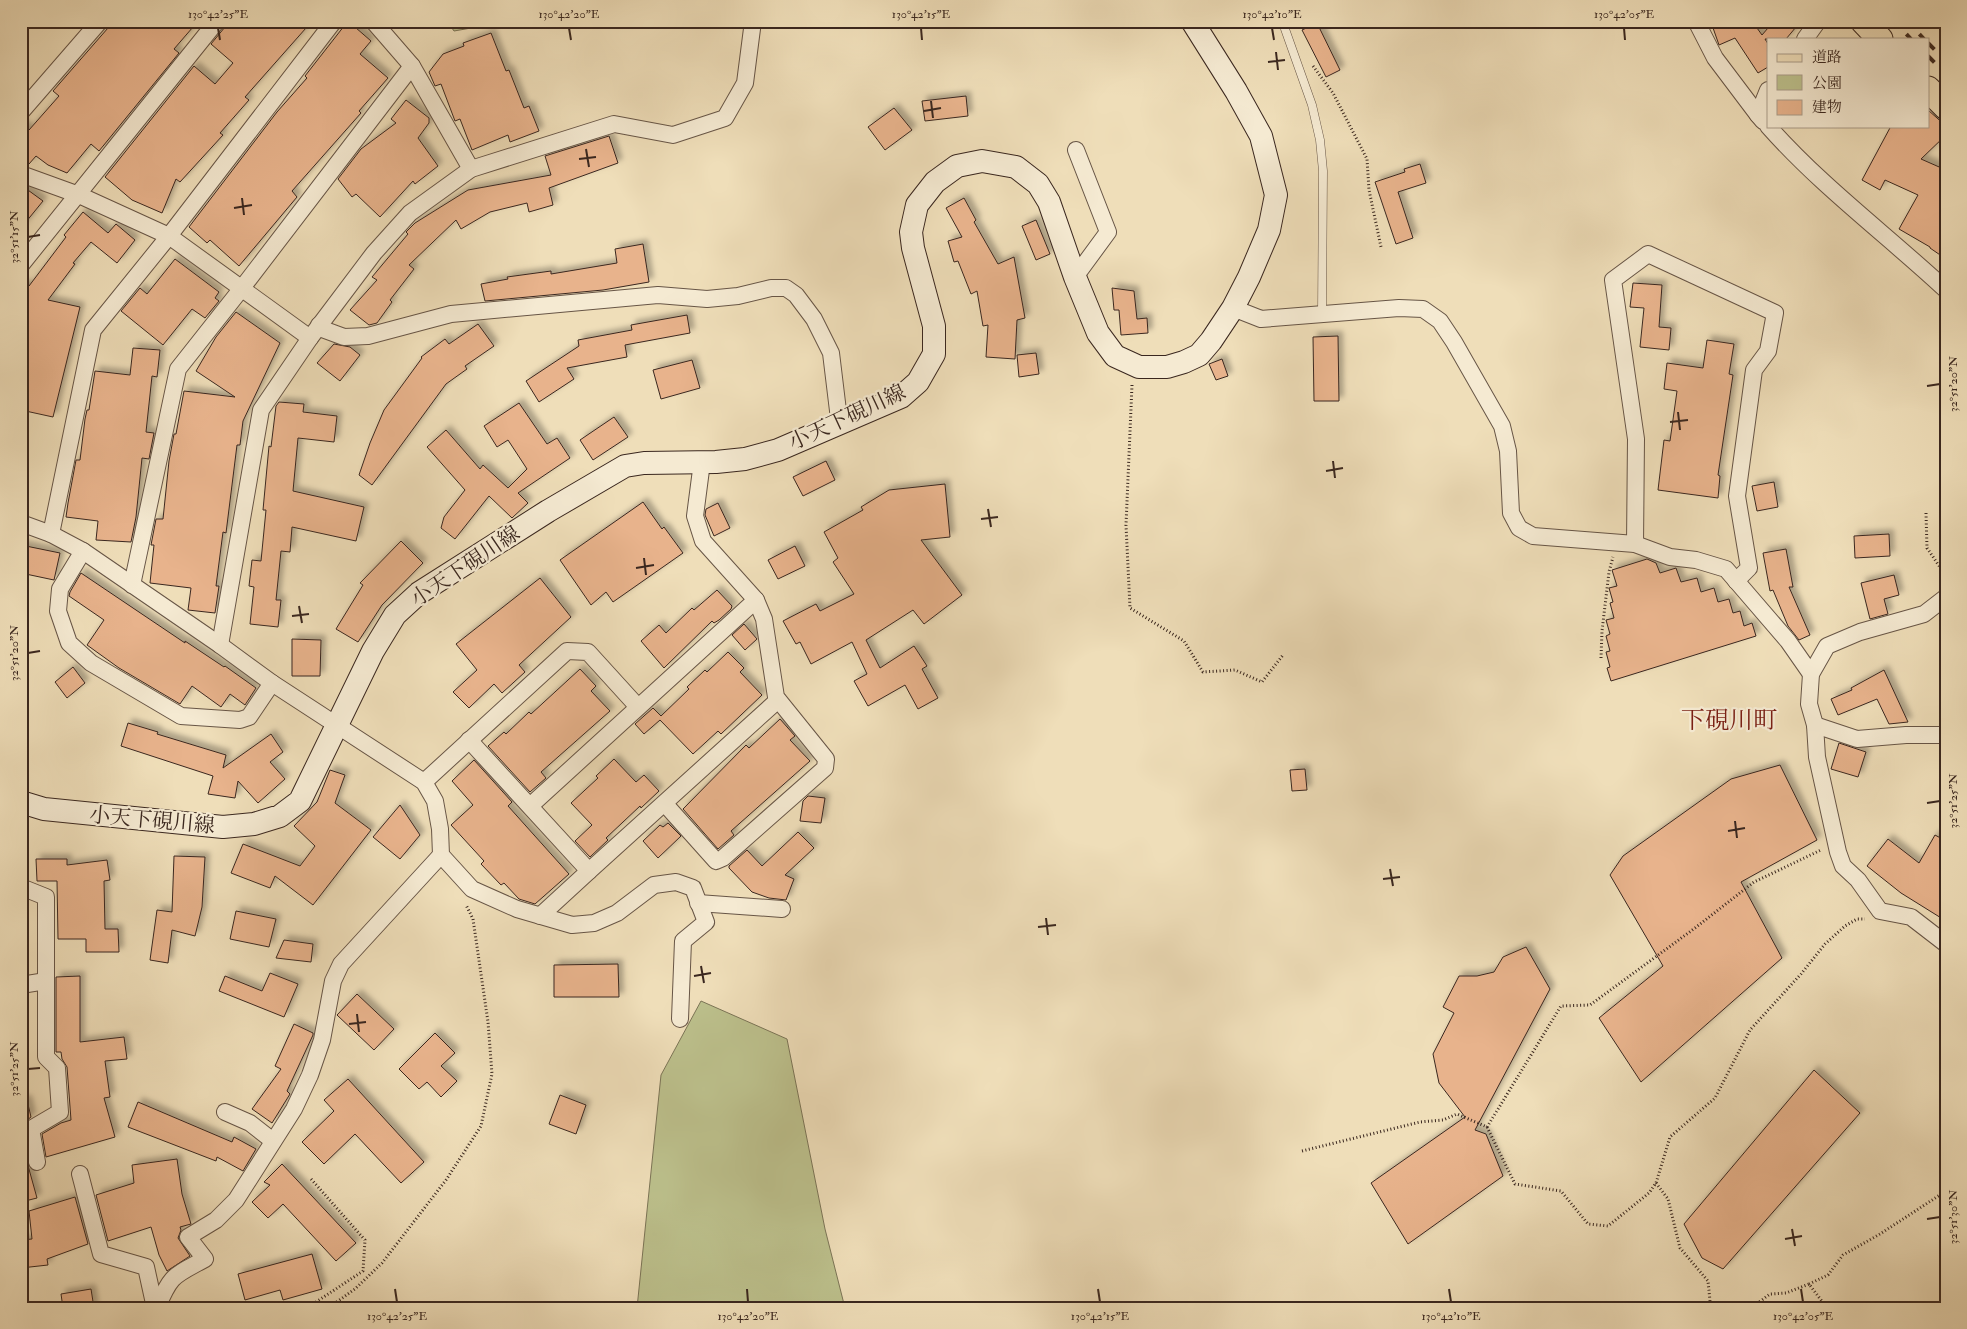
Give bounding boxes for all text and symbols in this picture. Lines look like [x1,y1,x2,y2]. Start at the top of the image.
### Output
text: 130°42'25"E [188,7,248,22]
text: 130°42'20"E [538,7,600,22]
text: 130°42'15"E [892,7,951,22]
text: 130°42'10"E [1242,7,1302,22]
text: 130°42'05"E [1594,7,1654,22]
legend [1767,38,1930,128]
text: 道路 [1812,48,1842,67]
text: 公園 [1812,74,1842,93]
text: 建物 [1812,98,1842,117]
text: 32°51'15"N [7,210,22,264]
text: 32°51'20"N [1946,356,1961,412]
street label: 小天下硯川線 [784,379,910,456]
street label: 小天下硯川線 [406,520,525,613]
text: 32°51'20"N [7,625,22,681]
district label: 下硯川町 [1681,705,1777,736]
text: 32°51'25"N [1946,773,1961,828]
street label: 小天下硯川線 [88,802,216,839]
text: 32°51'25"N [7,1041,22,1096]
text: 32°51'30"N [1946,1190,1961,1244]
text: 130°42'25"E [367,1309,427,1324]
text: 130°42'20"E [717,1309,779,1324]
text: 130°42'15"E [1071,1309,1130,1324]
text: 130°42'10"E [1421,1309,1481,1324]
text: 130°42'05"E [1773,1309,1833,1324]

